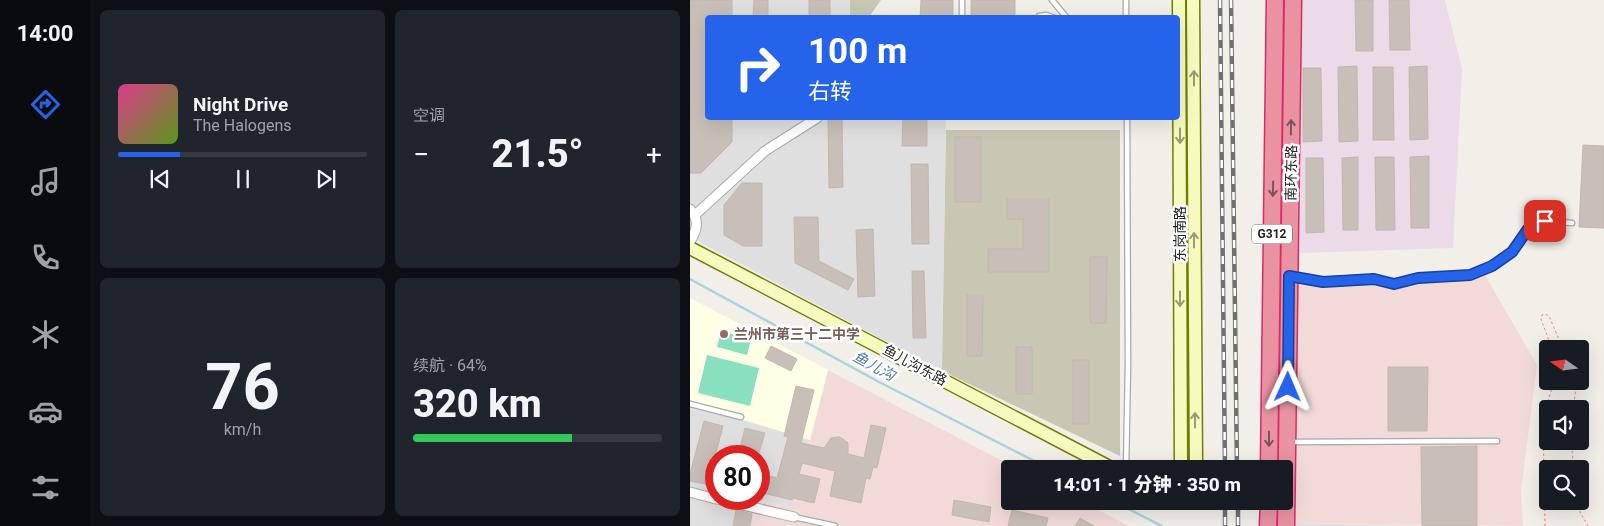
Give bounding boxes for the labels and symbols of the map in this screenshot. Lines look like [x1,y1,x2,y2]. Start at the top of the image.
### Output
one-way arrow [1189,70,1199,86]
one-way arrow [1286,120,1296,136]
one-way arrow [1175,128,1185,144]
street label: 南环东路 [1283,145,1299,201]
one-way arrow [1268,180,1277,196]
pin [1524,200,1566,242]
street label: 东岗南路 [1172,206,1188,262]
road number: G312 [1252,224,1292,243]
one-way arrow [1190,232,1199,248]
one-way arrow [1175,290,1185,306]
place label: 兰州市第三十二中学 [734,326,860,342]
marker: 兰州市第三十二中学 [718,328,730,340]
north arrow [1539,340,1589,390]
street label: 鱼儿沟东路 [880,342,950,388]
water label: 鱼儿沟 [850,347,900,385]
position arrow [1261,360,1313,412]
one-way arrow [1190,412,1200,428]
one-way arrow [1264,430,1274,446]
speed limit sign: 80 [705,445,770,510]

